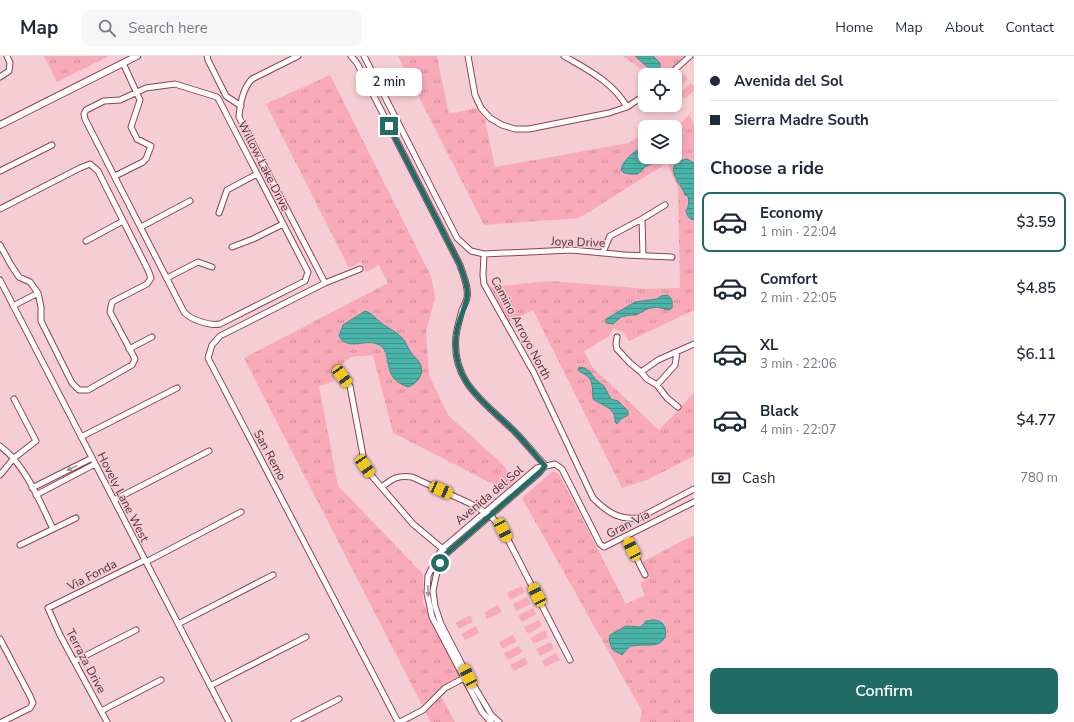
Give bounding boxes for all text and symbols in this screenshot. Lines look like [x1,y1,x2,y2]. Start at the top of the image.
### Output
search box [82,10,362,46]
text: Map [20,15,58,41]
icon: search [96,17,118,39]
text: Search here [128,18,208,38]
text: Home [835,18,873,37]
text: Map [895,18,923,37]
text: About [945,18,984,37]
text: Contact [1006,18,1054,37]
callout: 2 min [356,68,422,96]
map controls [638,68,682,164]
button: locate [638,68,682,112]
text: Avenida del Sol [734,71,843,91]
text: 2 min [372,73,406,91]
text: Sierra Madre South [734,110,869,130]
route end [380,117,398,135]
street label: Willow Lake Drive [234,118,294,214]
button: layers [638,120,682,164]
text: Choose a ride [710,156,824,180]
text: Economy [760,203,823,223]
icon: car [712,204,748,240]
text: $3.59 [1016,212,1056,232]
text: 1 min · 22:04 [760,223,836,241]
street label: Joya Drive [550,233,605,251]
text: Comfort [760,269,817,289]
icon: car [712,270,748,306]
street label: Camino Arroyo North [487,274,555,382]
text: $4.85 [1016,278,1056,298]
text: 2 min · 22:05 [760,289,836,307]
text: XL [760,335,779,355]
icon: car [712,336,748,372]
text: $6.11 [1016,344,1056,364]
text: 3 min · 22:06 [760,355,836,373]
car [330,363,354,389]
text: Black [760,401,798,421]
icon: car [712,402,748,438]
text: $4.77 [1016,410,1056,430]
text: 4 min · 22:07 [760,421,836,439]
street label: San Remo [250,427,290,483]
street label: Hovely Lane West [93,449,153,545]
car [353,453,377,479]
street label: Avenida del Sol [451,461,527,528]
one-way arrow [67,465,78,471]
icon: cash [710,467,732,489]
text: Cash [742,468,776,488]
text: 780 m [1020,469,1058,487]
car [428,480,454,500]
street label: Gran Via [604,506,652,542]
car [492,517,514,543]
car [621,536,643,562]
route start [431,554,449,572]
street label: Via Fonda [64,556,120,595]
car [526,582,548,608]
one-way arrow [425,585,431,598]
street label: Terraza Drive [62,626,110,696]
car [457,663,479,689]
button: Confirm [710,668,1058,714]

